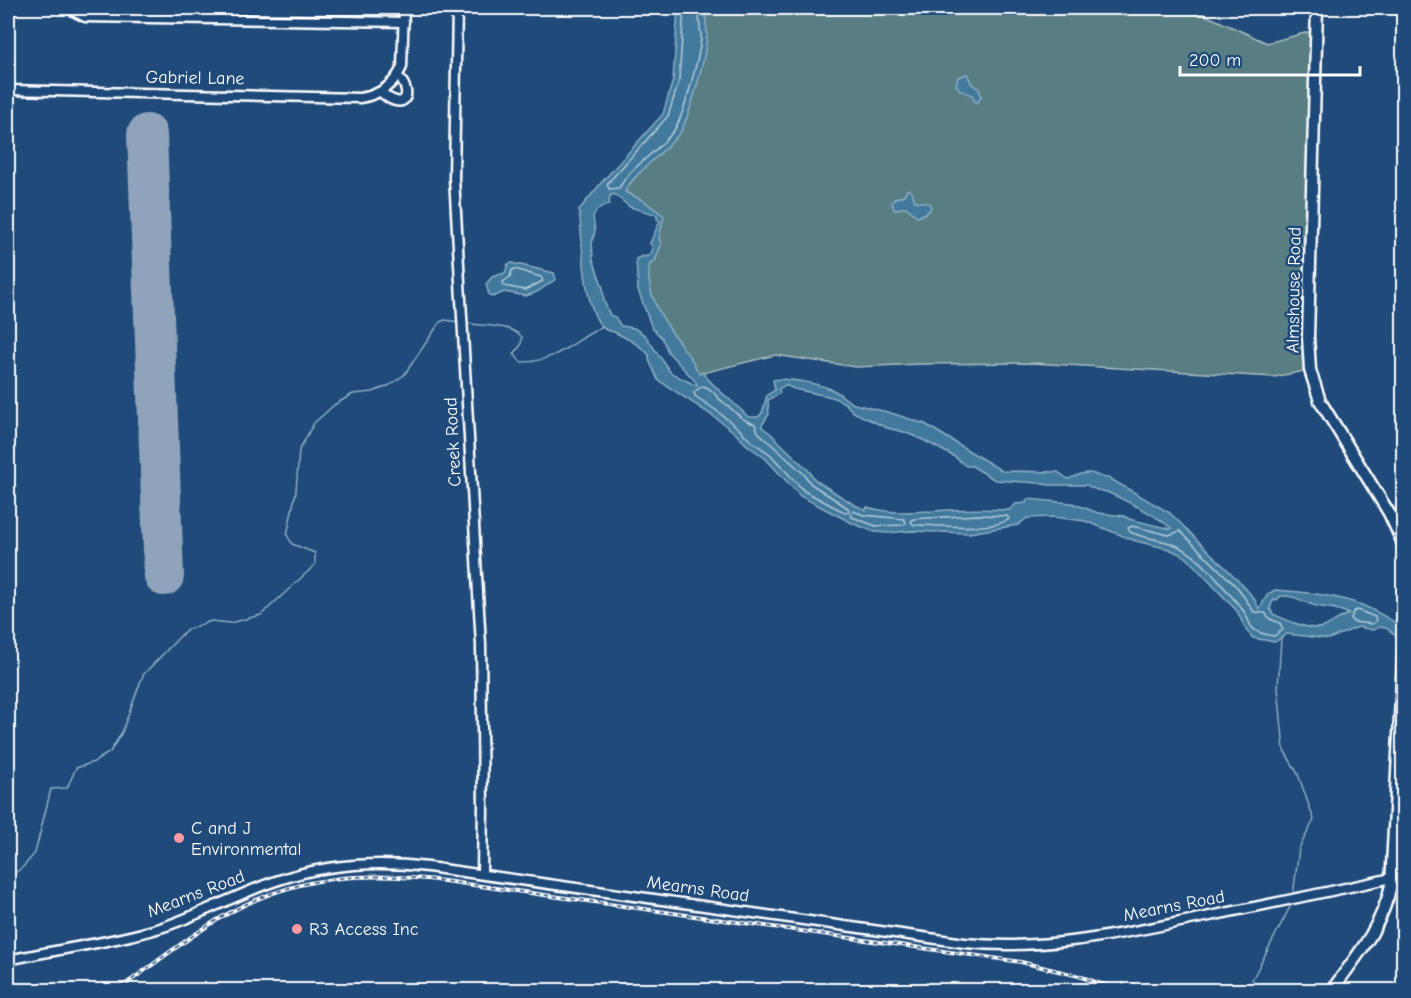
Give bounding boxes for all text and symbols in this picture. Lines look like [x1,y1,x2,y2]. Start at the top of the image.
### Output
scale bar [1180,39,1360,77]
text: 200 m [1189,50,1241,71]
street label: Gabriel Lane [145,67,245,89]
street label: Almshouse Road [1282,227,1306,353]
street label: Creek Road [440,397,466,487]
place label: C and J Environmental [191,818,301,860]
marker: C and J Environmental [172,831,186,845]
street label: Mearns Road [144,866,248,922]
street label: Mearns Road [646,871,750,907]
street label: Mearns Road [1122,886,1226,926]
place label: R3 Access Inc [309,919,419,940]
marker: R3 Access Inc [290,922,304,936]

